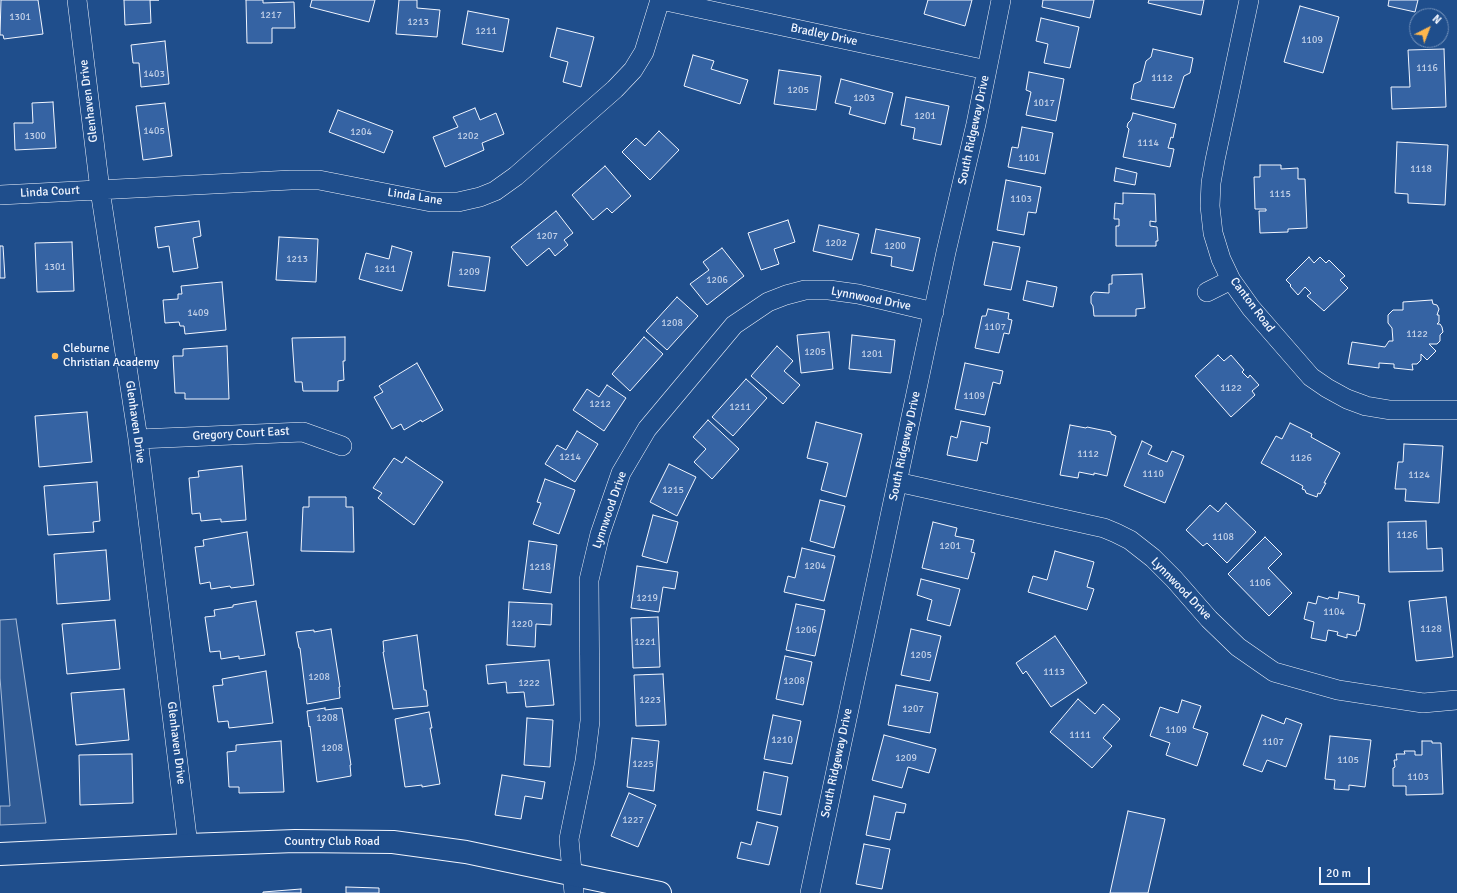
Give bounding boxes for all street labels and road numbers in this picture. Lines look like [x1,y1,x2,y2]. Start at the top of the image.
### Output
street label: Bradley Drive [789,21,859,49]
street label: Glenhaven Drive [77,59,101,143]
street label: South Ridgeway Drive [955,74,993,186]
street label: Linda Court [20,183,80,201]
street label: Linda Lane [386,186,444,208]
street label: Canton Road [1227,275,1277,335]
street label: Lynnwood Drive [830,284,912,314]
street label: Glenhaven Drive [122,380,148,464]
street label: South Ridgeway Drive [886,390,924,502]
street label: Gregory Court East [192,424,290,444]
street label: Lynnwood Drive [590,469,630,551]
street label: Lynnwood Drive [1148,555,1214,623]
street label: Glenhaven Drive [164,701,188,785]
street label: South Ridgeway Drive [818,707,856,819]
street label: Country Club Road [284,835,380,849]

